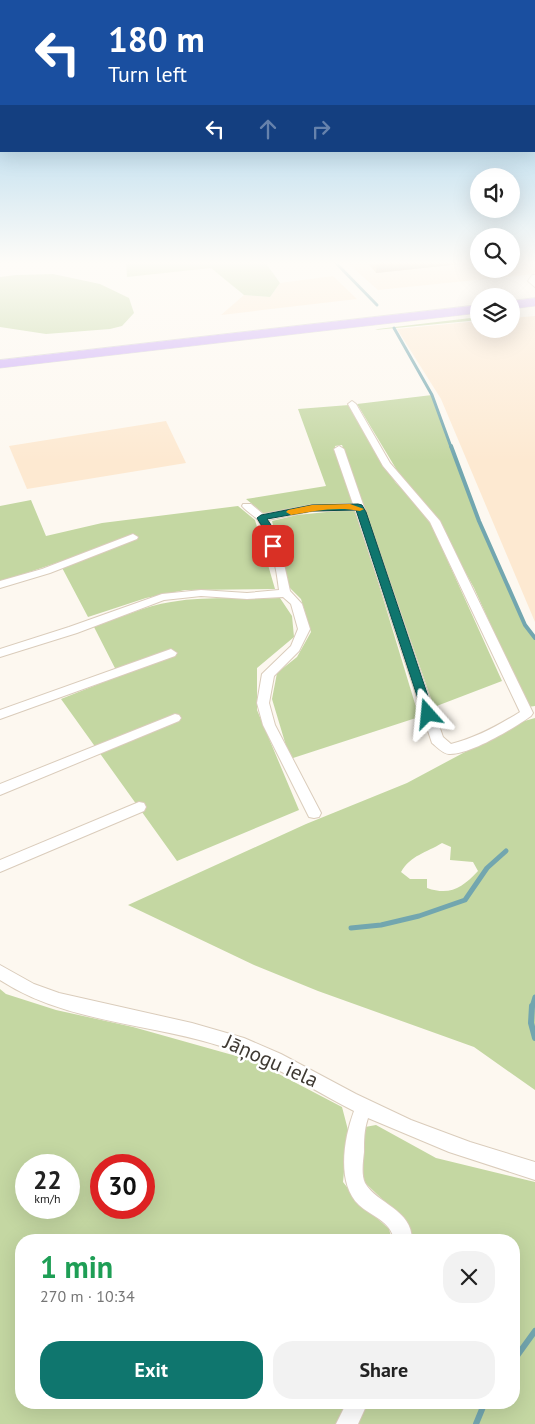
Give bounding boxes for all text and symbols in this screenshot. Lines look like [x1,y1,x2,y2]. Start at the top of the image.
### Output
text: 180 m [108,16,205,62]
icon: left [25,20,90,85]
text: Turn left [108,60,187,88]
icon: left [201,115,229,143]
icon: ahead [254,115,282,143]
icon: right [307,115,335,143]
map controls [470,168,520,338]
button: sound [470,168,520,218]
button: search [470,228,520,278]
button: layers [470,288,520,338]
pin [252,525,294,567]
icon: arrive [259,532,287,560]
position arrow [401,687,453,739]
street label: Jāņogu iela [219,1027,323,1093]
speed limit sign: 30 [90,1154,155,1219]
text: 22 [33,1164,62,1196]
text: km/h [34,1191,61,1206]
text: 1 min [40,1247,113,1286]
button: close [443,1251,495,1303]
text: 270 m · 10:34 [40,1286,135,1306]
button: Exit [40,1341,263,1399]
button: Share [273,1341,495,1399]

